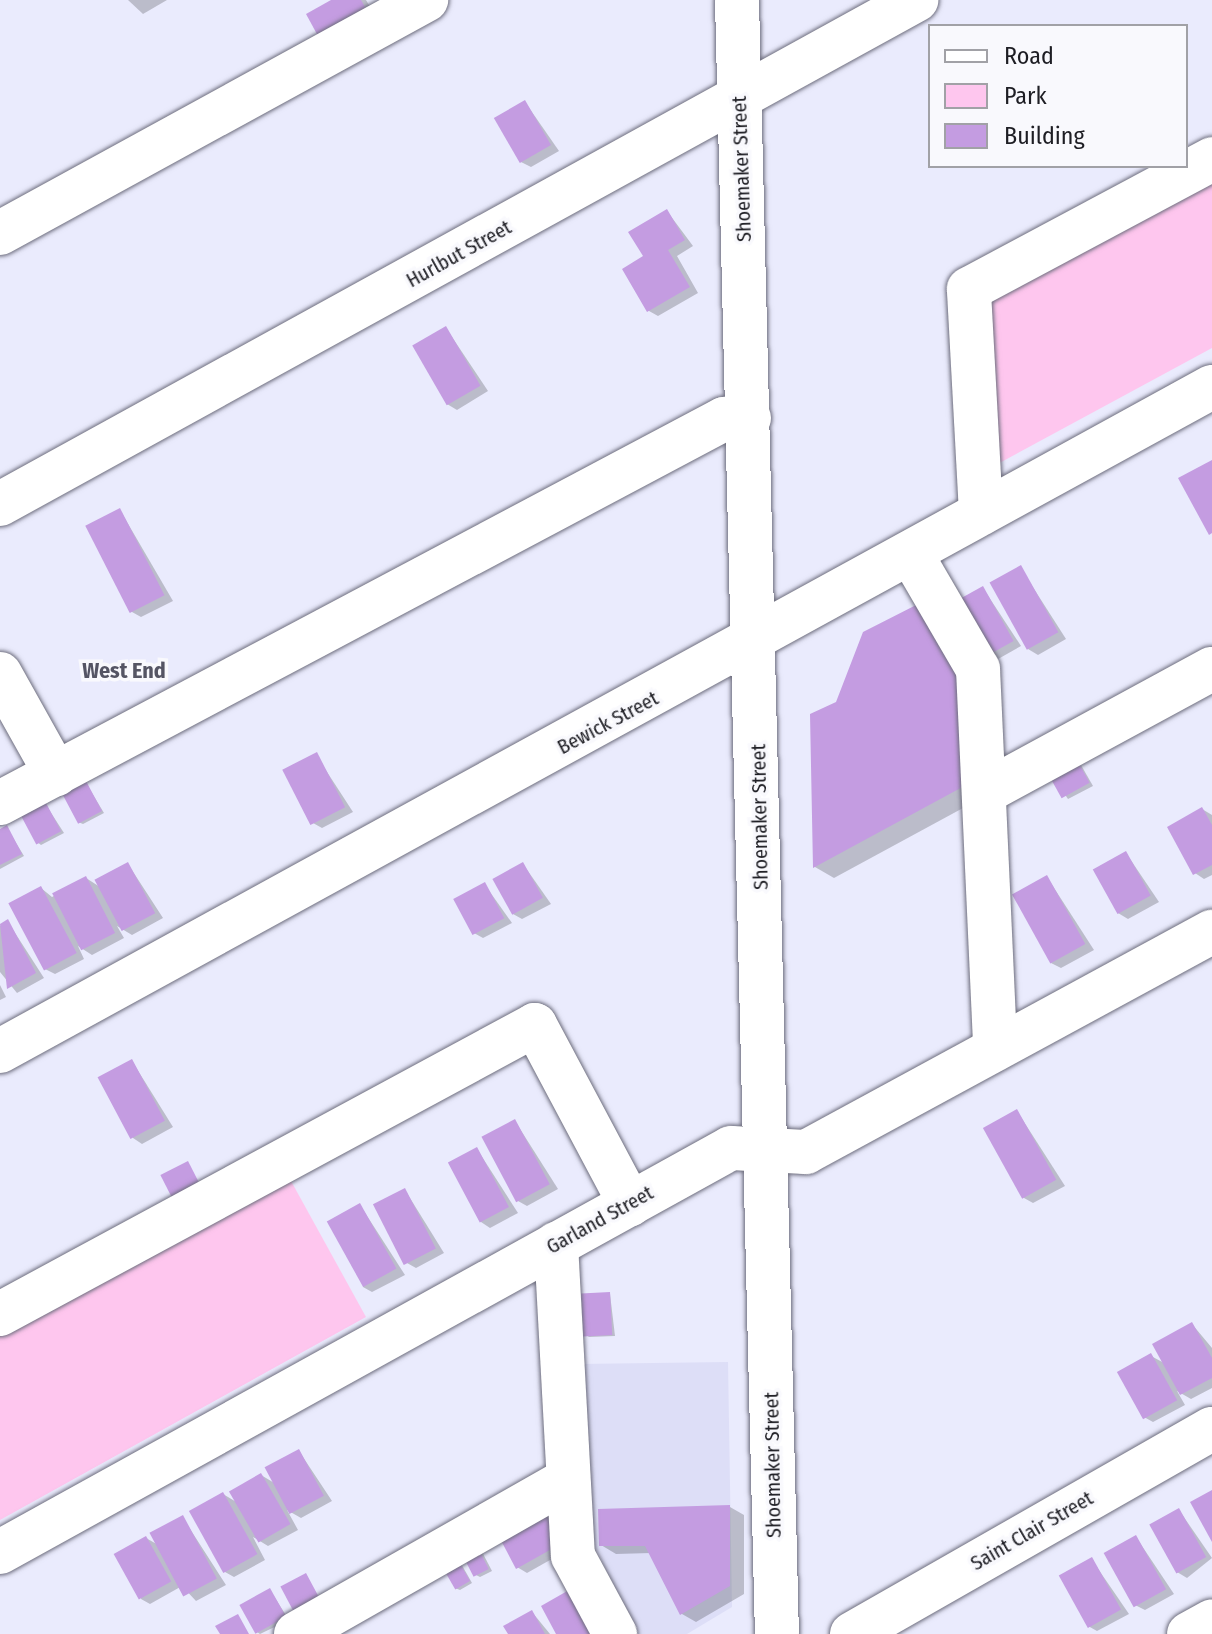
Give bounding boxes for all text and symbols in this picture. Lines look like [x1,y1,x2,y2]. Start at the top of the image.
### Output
legend [928,24,1188,168]
text: Road [1004,42,1054,70]
text: Park [1004,82,1047,110]
street label: Shoemaker Street [727,96,757,242]
text: Building [1004,122,1085,150]
street label: Hurlbut Street [402,215,516,293]
district label: West End [82,658,166,684]
street label: Bewick Street [553,686,663,760]
street label: Shoemaker Street [747,744,773,890]
street label: Garland Street [542,1181,658,1259]
street label: Shoemaker Street [760,1392,786,1538]
street label: Saint Clair Street [967,1486,1097,1576]

